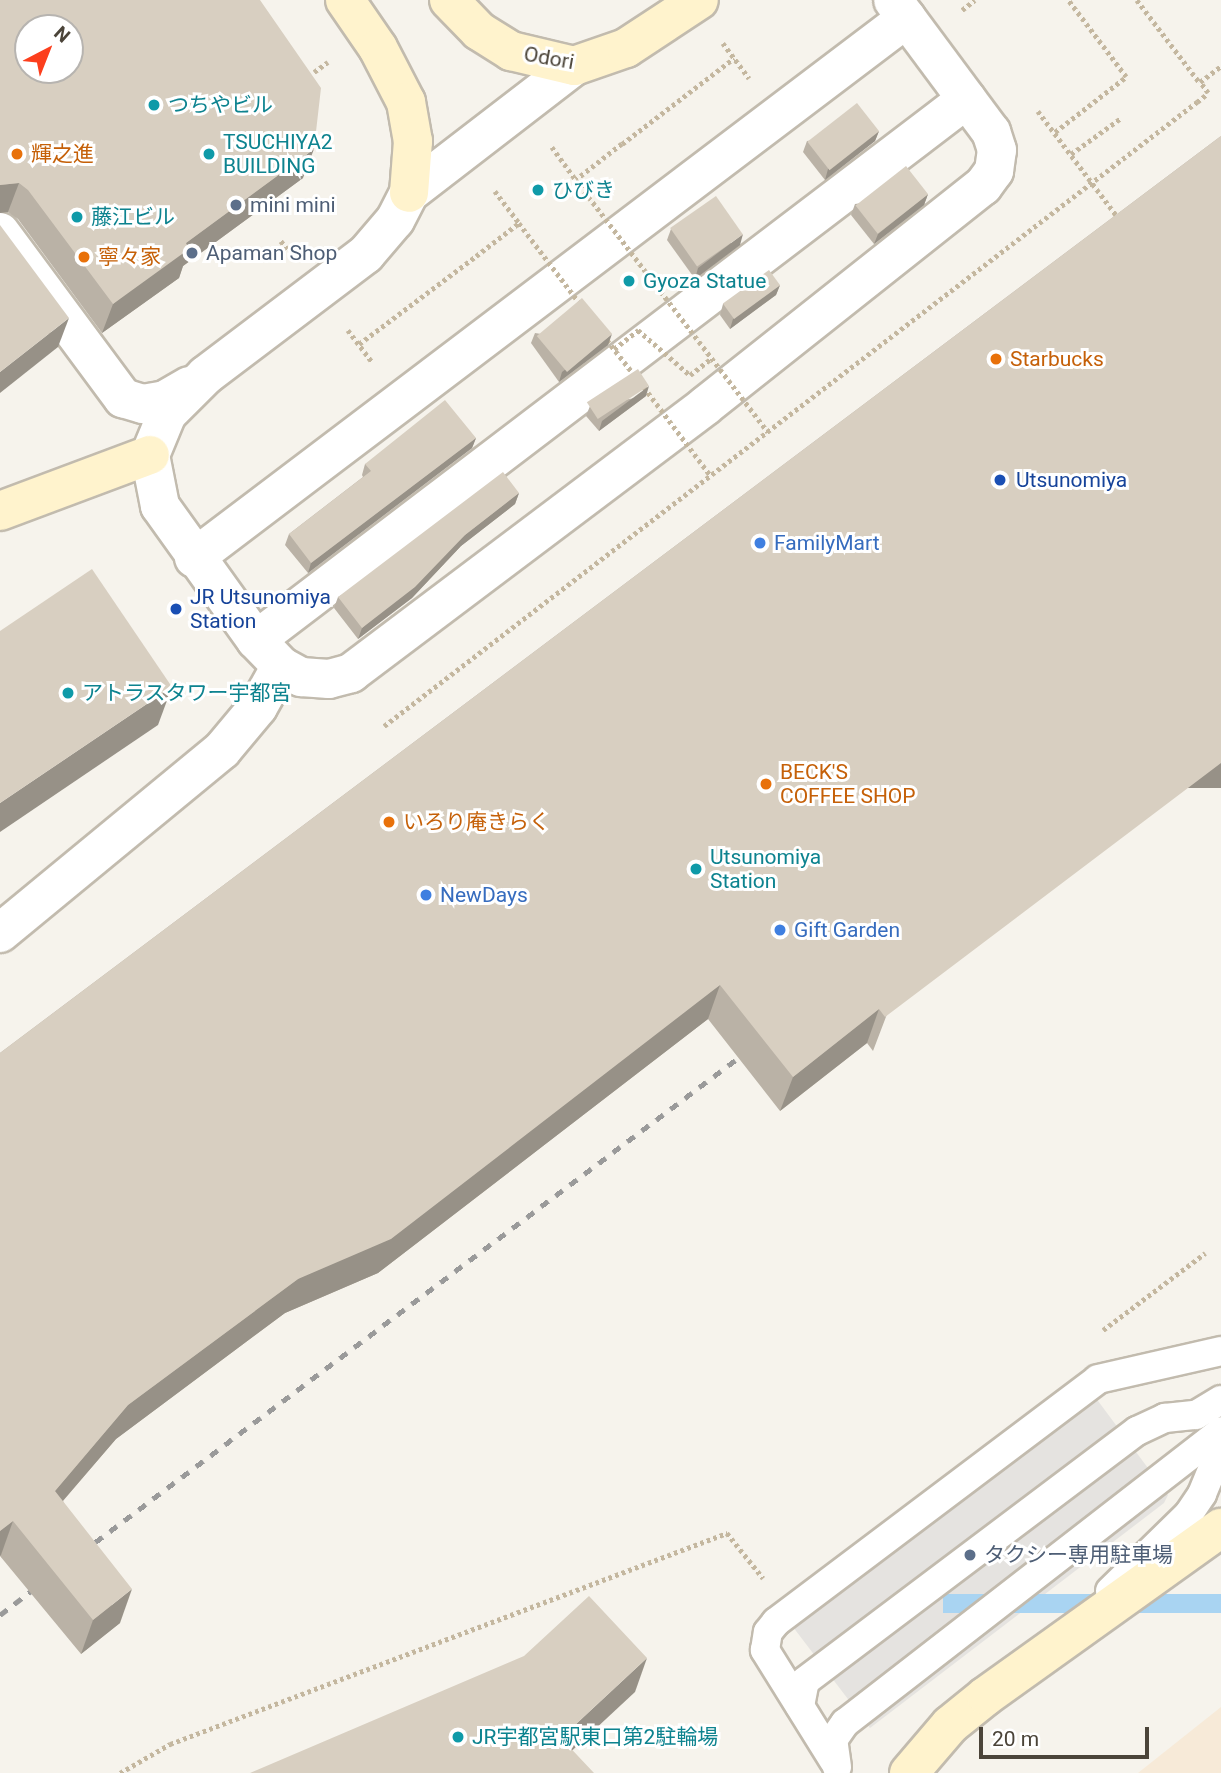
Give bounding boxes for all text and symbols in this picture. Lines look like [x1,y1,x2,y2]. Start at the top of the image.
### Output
north arrow [14,14,84,84]
text: N [49,21,75,48]
street label: Odori [522,41,576,75]
place label: つちやビル [168,92,273,118]
marker: つちやビル [146,97,162,113]
place label: TSUCHIYA2 BUILDING [223,129,333,179]
place label: 輝之進 [31,141,94,167]
marker: 輝之進 [9,146,25,162]
marker: TSUCHIYA2 BUILDING [201,146,217,162]
place label: ひびき [552,177,615,203]
marker: ひびき [530,182,546,198]
place label: mini mini [250,192,336,218]
marker: mini mini [228,197,244,213]
place label: 藤江ビル [91,204,175,230]
marker: 藤江ビル [69,209,85,225]
place label: Apaman Shop [206,240,337,266]
place label: 寧々家 [98,244,161,270]
marker: Apaman Shop [184,245,200,261]
marker: 寧々家 [76,249,92,265]
place label: Gyoza Statue [643,268,766,294]
marker: Gyoza Statue [621,273,637,289]
place label: Starbucks [1010,346,1104,372]
marker: Starbucks [988,351,1004,367]
place label: Utsunomiya [1016,467,1127,493]
marker: Utsunomiya [990,470,1010,490]
place label: FamilyMart [774,530,880,556]
marker: FamilyMart [752,535,768,551]
place label: JR Utsunomiya Station [190,584,331,634]
marker: JR Utsunomiya Station [168,601,184,617]
place label: アトラスタワー宇都宮 [82,680,292,706]
marker: アトラスタワー宇都宮 [60,685,76,701]
place label: BECK'S COFFEE SHOP [780,759,916,809]
marker: BECK'S COFFEE SHOP [758,776,774,792]
place label: いろり庵きらく [403,809,550,835]
marker: いろり庵きらく [381,814,397,830]
place label: Utsunomiya Station [710,844,821,894]
marker: Utsunomiya Station [688,861,704,877]
place label: NewDays [440,882,528,908]
marker: NewDays [418,887,434,903]
place label: Gift Garden [794,917,900,943]
marker: Gift Garden [772,922,788,938]
place label: タクシー専用駐車場 [984,1542,1173,1568]
marker: タクシー専用駐車場 [962,1547,978,1563]
scale bar [983,1714,1153,1758]
place label: JR宇都宮駅東口第2駐輪場 [472,1724,718,1750]
text: 20 m [992,1727,1039,1751]
marker: JR宇都宮駅東口第2駐輪場 [450,1729,466,1745]

